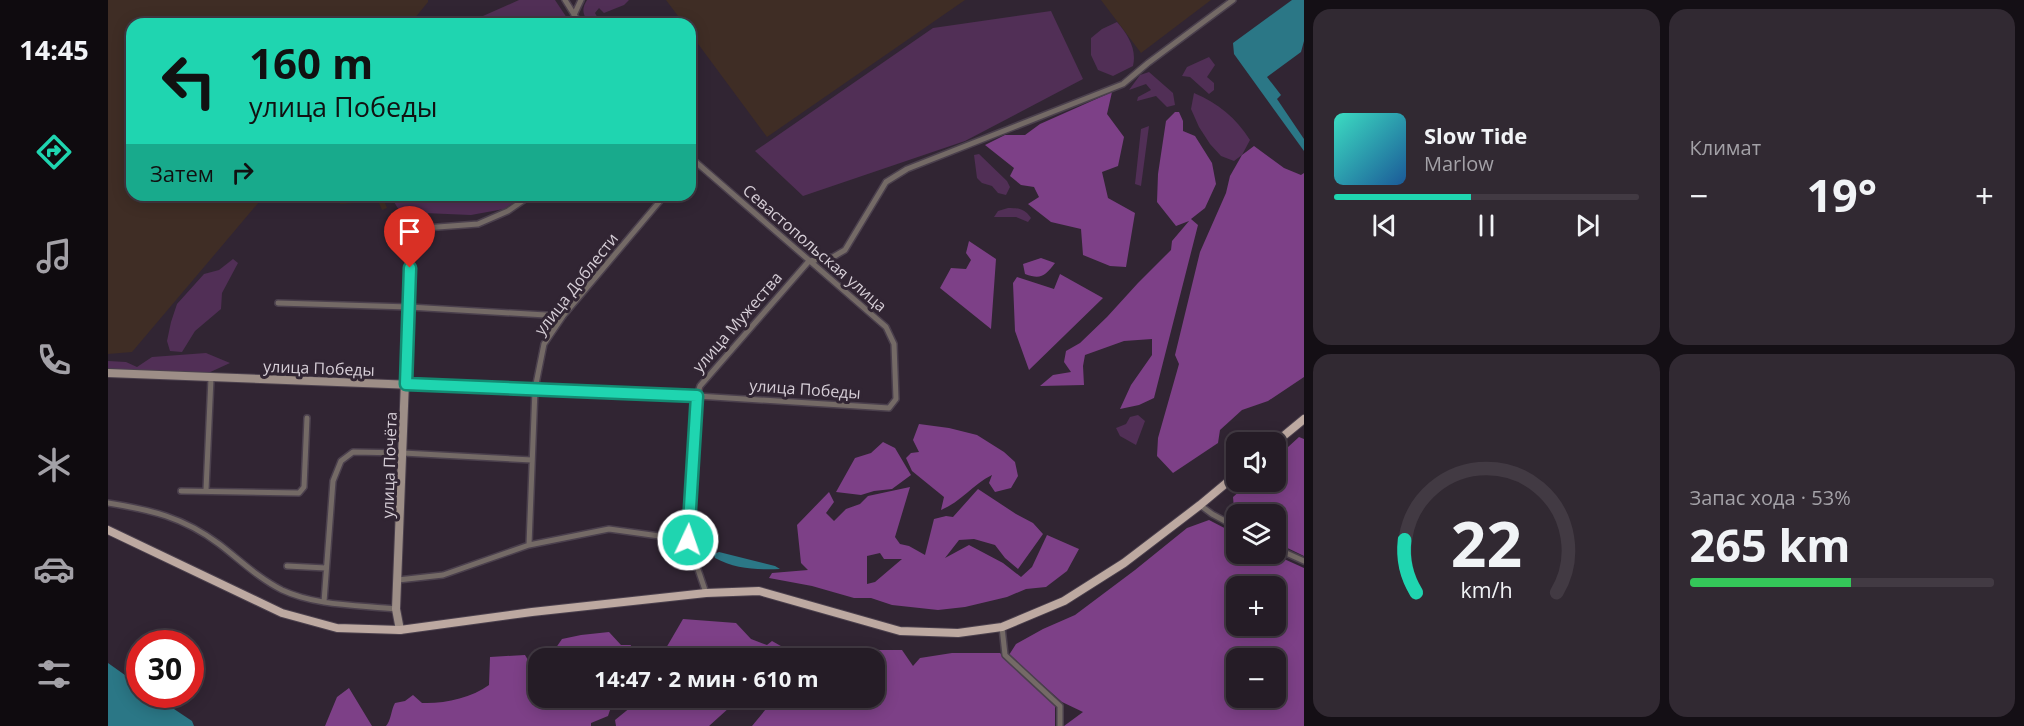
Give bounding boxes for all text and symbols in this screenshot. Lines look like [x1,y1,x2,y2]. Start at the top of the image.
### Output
text: 14:45 [19,31,89,68]
text: 160 m [249,34,373,91]
icon: left [150,42,228,120]
text: улица Победы [249,88,437,125]
text: Slow Tide [1424,120,1527,150]
icon: directions [33,131,75,173]
text: Климат [1690,134,1761,161]
text: Marlow [1424,150,1494,177]
icon: right [226,156,259,189]
text: Затем [150,158,214,188]
text: 19° [1806,164,1877,225]
text: − [1690,173,1708,218]
text: + [1975,173,1994,218]
street label: Севастопольская улица [738,179,892,317]
pin [384,206,435,268]
icon: previous [1368,209,1401,242]
icon: pause [1470,209,1503,242]
icon: next [1571,209,1604,242]
icon: arrive [393,215,426,248]
street label: улица Доблести [529,228,623,340]
icon: music [33,235,75,277]
street label: улица Мужества [687,267,787,377]
icon: phone [33,339,75,381]
street label: улица Победы [263,355,375,381]
street label: улица Победы [749,374,861,404]
street label: улица Почёта [376,411,402,519]
map controls [1226,432,1286,708]
button: sound [1226,432,1286,492]
icon: climate [33,444,75,486]
text: Запас хода · 53% [1690,484,1851,511]
text: 22 [1451,500,1522,585]
button: layers [1226,504,1286,564]
position arrow [656,508,720,572]
text: 265 km [1690,514,1850,575]
icon: car [33,548,75,590]
text: km/h [1460,575,1512,604]
button: + [1226,576,1286,636]
speed limit sign: 30 [126,630,204,708]
button: − [1226,648,1286,708]
icon: filters [33,653,75,695]
text: 14:47 · 2 мин · 610 m [594,663,819,693]

